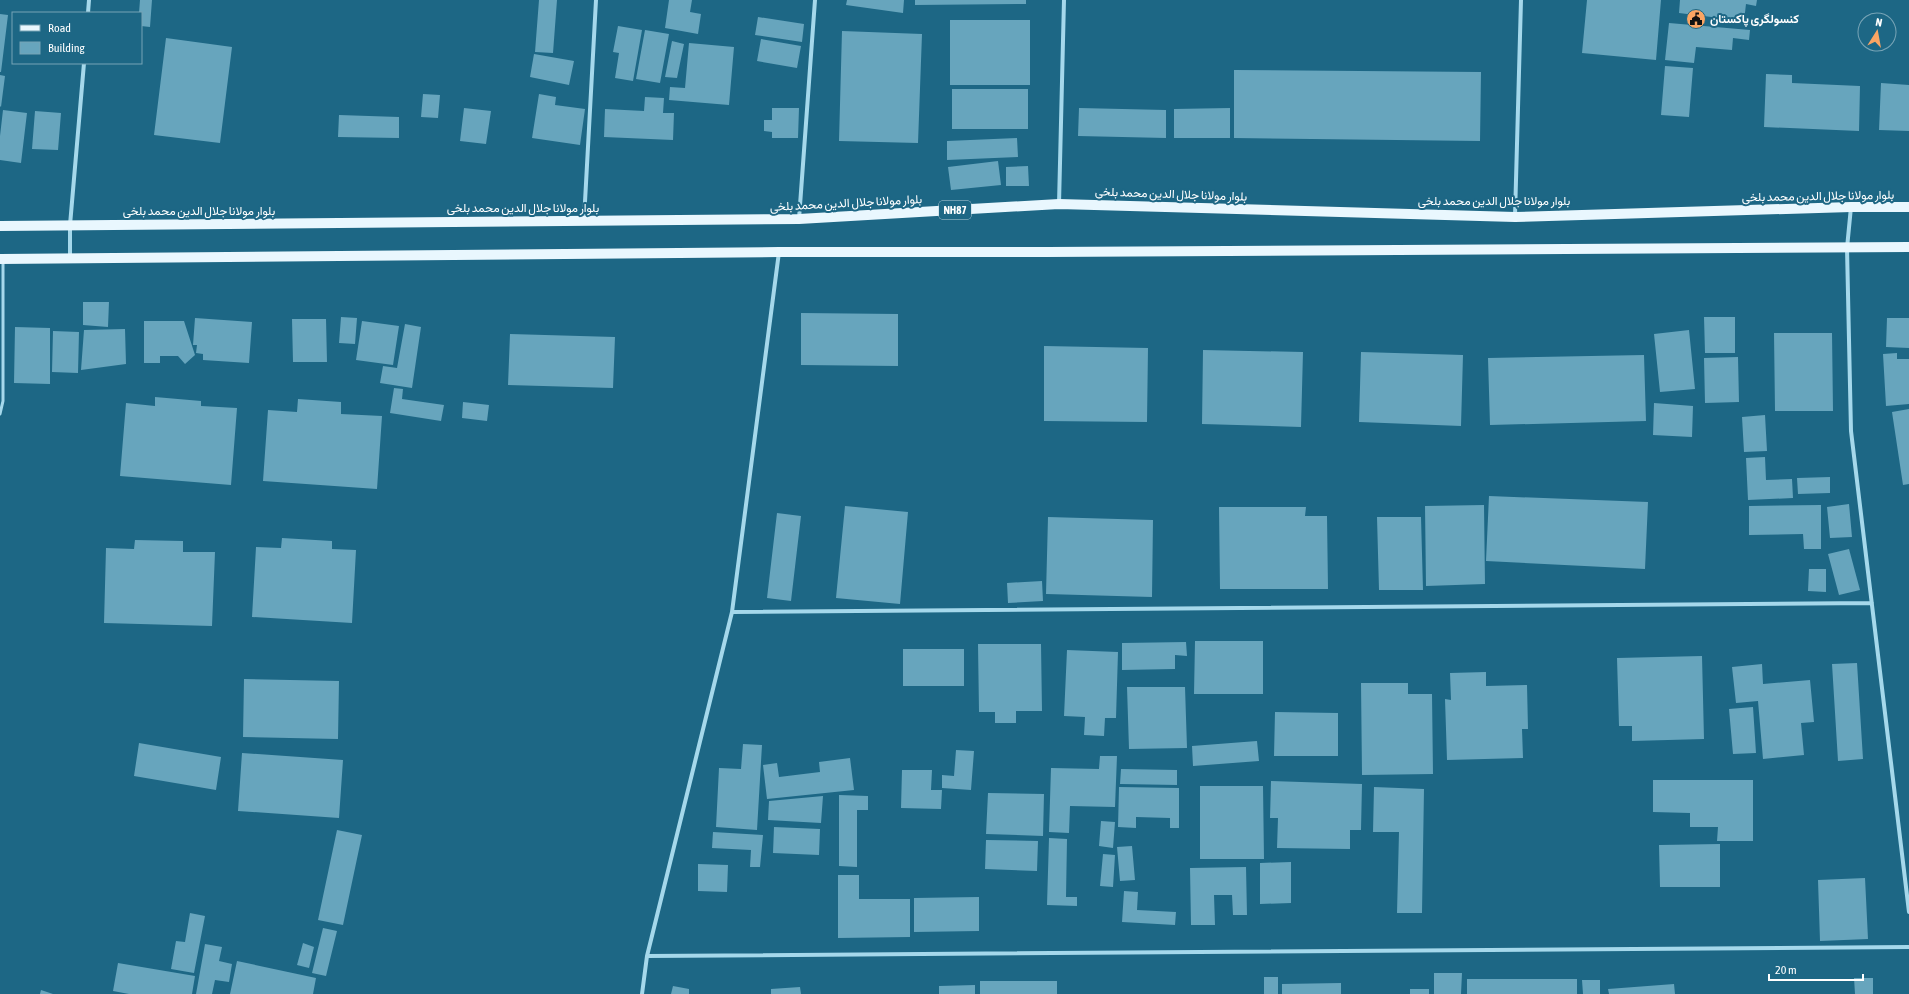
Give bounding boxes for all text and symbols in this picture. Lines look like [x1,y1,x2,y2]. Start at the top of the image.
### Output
public building icon: کنسولگری پاکستان [1685,8,1707,30]
legend [12,12,142,64]
place label: کنسولگری پاکستان [1710,12,1799,27]
north arrow [1857,12,1897,52]
text: N [1875,16,1883,29]
text: Road [48,21,71,35]
text: Building [48,41,86,55]
street label: بلوار مولانا جلال الدین محمد بلخی [1095,184,1247,205]
street label: بلوار مولانا جلال الدین محمد بلخی [1742,188,1894,205]
street label: بلوار مولانا جلال الدین محمد بلخی [770,192,923,215]
street label: بلوار مولانا جلال الدین محمد بلخی [1418,194,1570,209]
street label: بلوار مولانا جلال الدین محمد بلخی [447,201,599,216]
road number: NH87 [939,201,971,219]
street label: بلوار مولانا جلال الدین محمد بلخی [123,204,275,219]
scale bar [1769,956,1863,982]
text: 20 m [1775,963,1797,977]

